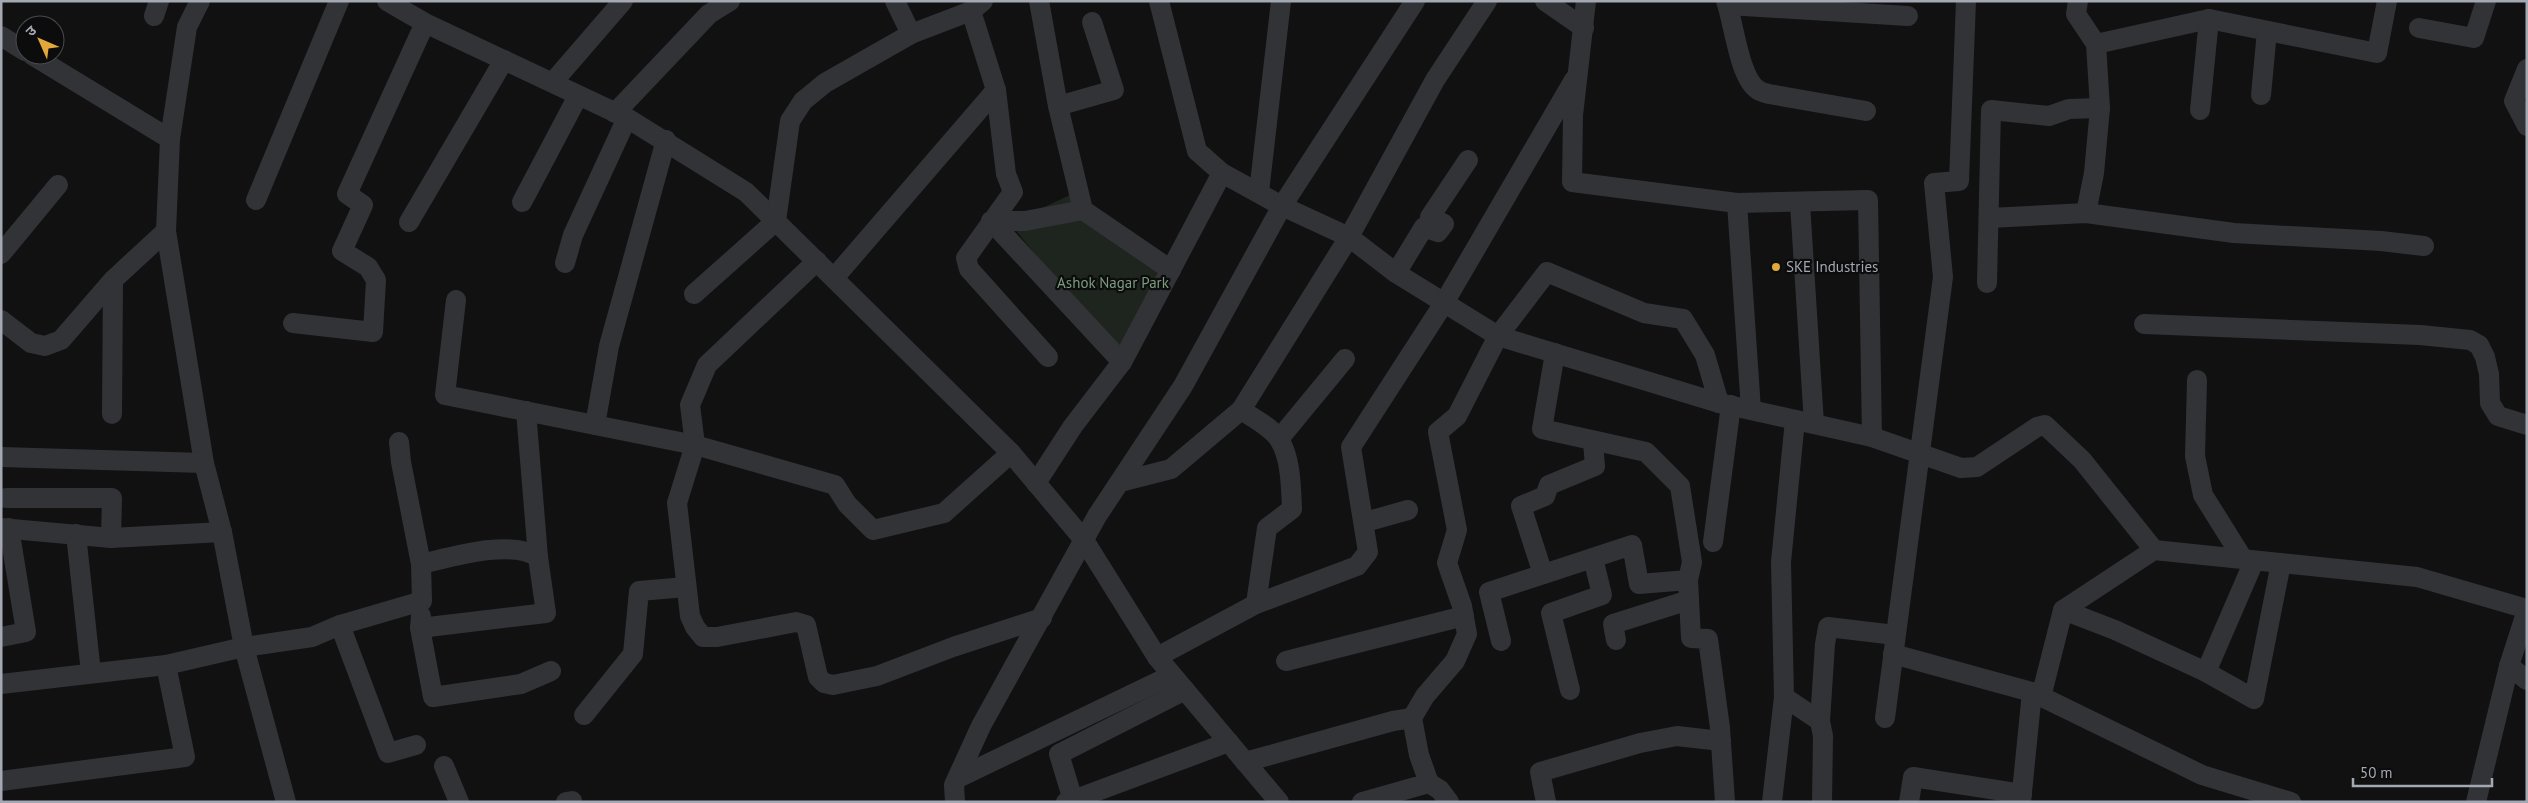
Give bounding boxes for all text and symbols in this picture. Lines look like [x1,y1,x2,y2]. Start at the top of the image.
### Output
north arrow [15,15,65,65]
text: उ [22,21,41,40]
place label: SKE Industries [1786,257,1878,276]
marker: SKE Industries [1770,261,1782,273]
park label: Ashok Nagar Park [1057,273,1170,292]
scale bar [2353,756,2492,788]
text: 50 m [2360,763,2393,782]

